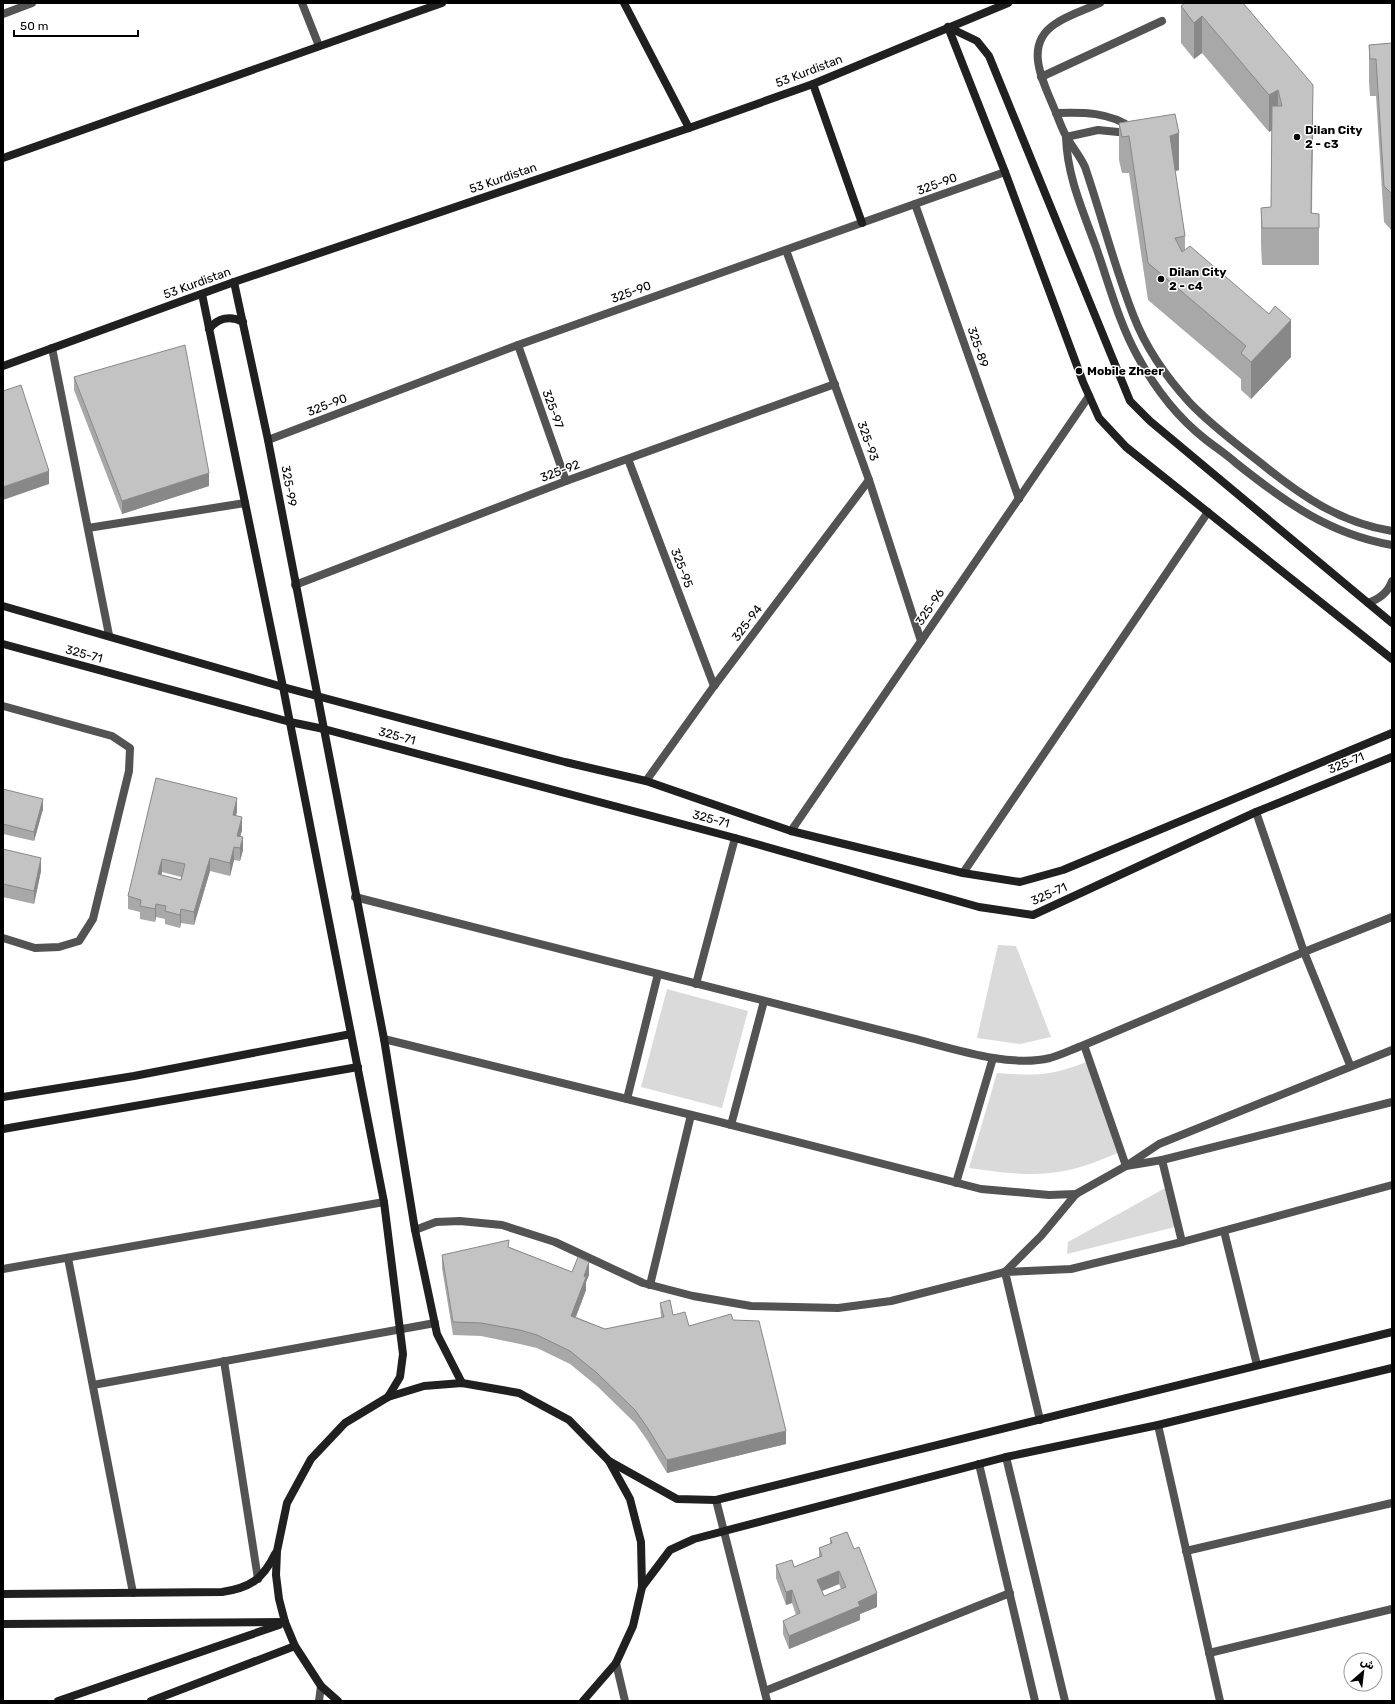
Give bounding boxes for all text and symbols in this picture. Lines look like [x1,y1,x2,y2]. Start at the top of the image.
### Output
scale bar [14,12,138,38]
text: 50 m [20,19,48,33]
street label: 53 Kurdistan [774,52,844,90]
place label: Dilan City 2 - c3 [1305,123,1362,151]
marker: Dilan City 2 - c3 [1292,132,1302,142]
street label: 53 Kurdistan [467,160,539,196]
street label: 325-90 [915,170,959,198]
street label: 53 Kurdistan [161,264,233,302]
place label: Dilan City 2 - c4 [1169,265,1226,293]
marker: Dilan City 2 - c4 [1156,274,1166,284]
street label: 325-90 [609,278,653,306]
street label: 325-89 [965,325,991,369]
place label: Mobile Zheer [1087,364,1164,378]
marker: Mobile Zheer [1074,366,1084,376]
street label: 325-97 [540,388,566,430]
street label: 325-90 [305,391,349,419]
street label: 325-93 [854,419,882,463]
street label: 325-92 [538,457,582,485]
street label: 325-99 [279,464,299,508]
street label: 325-95 [668,546,696,590]
street label: 325-96 [913,586,947,628]
street label: 325-94 [729,602,765,644]
street label: 325-71 [64,642,104,666]
street label: 325-71 [377,724,417,748]
street label: 325-71 [1326,749,1366,777]
street label: 325-71 [691,807,731,831]
street label: 325-71 [1029,880,1069,908]
north arrow [1343,1652,1383,1692]
text: ش [1358,1655,1377,1673]

